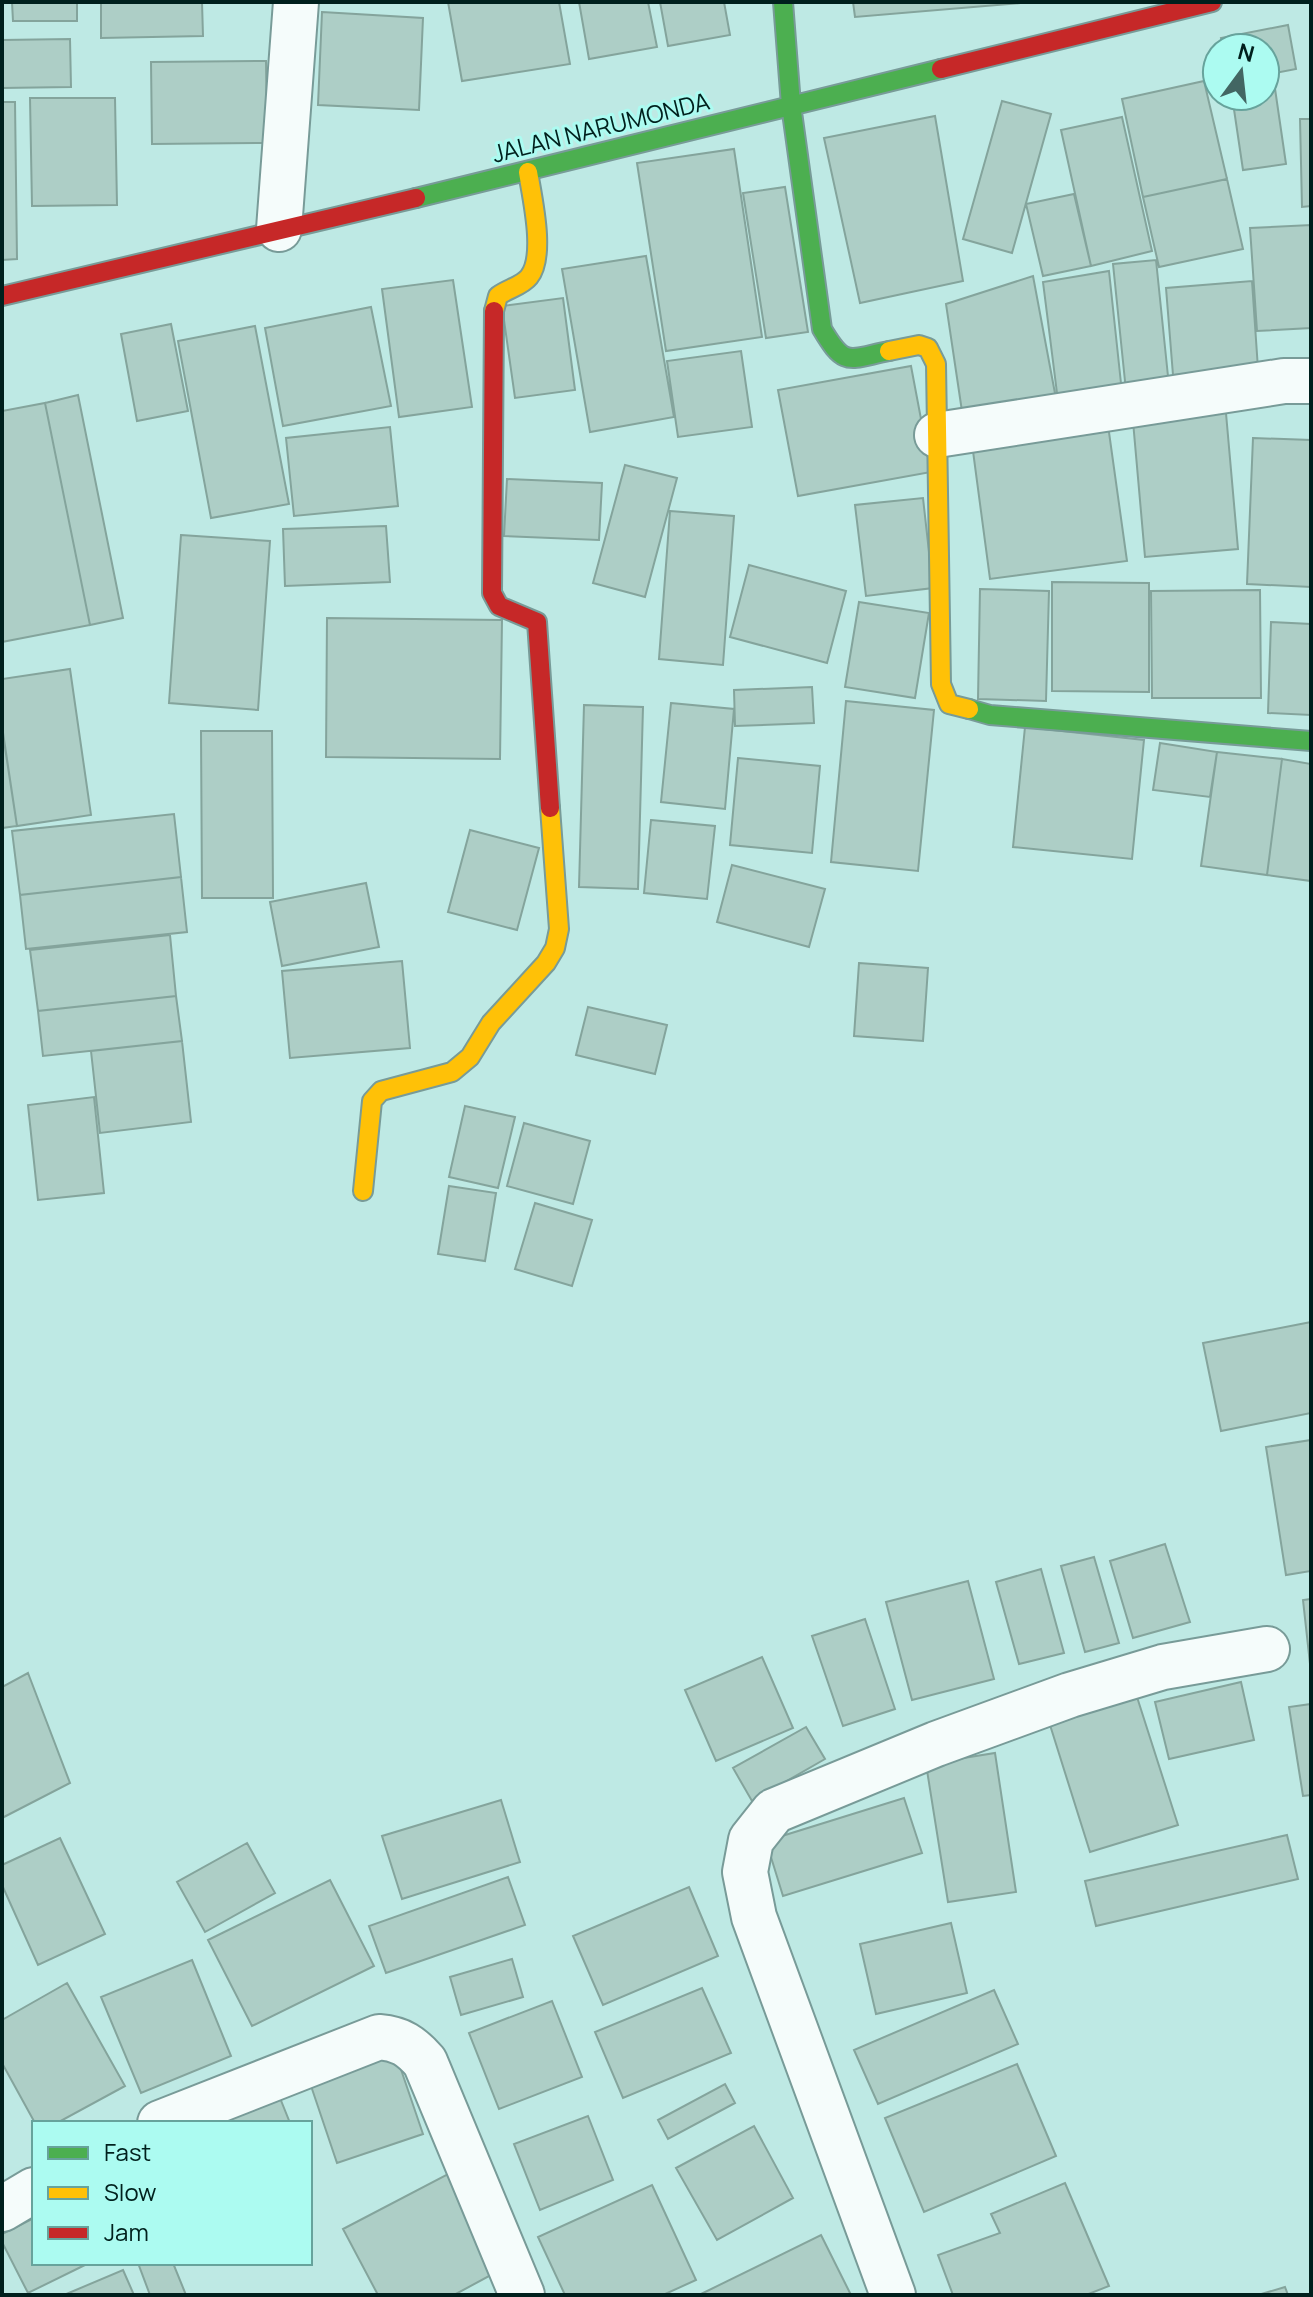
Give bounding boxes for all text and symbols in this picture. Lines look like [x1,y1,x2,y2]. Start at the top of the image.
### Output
north arrow [1201,32,1281,112]
text: N [1235,36,1258,69]
street label: JALAN NARUMONDA [488,84,713,170]
legend [32,2121,312,2265]
text: Fast [104,2135,151,2168]
text: Slow [104,2175,157,2208]
text: Jam [104,2215,149,2248]

